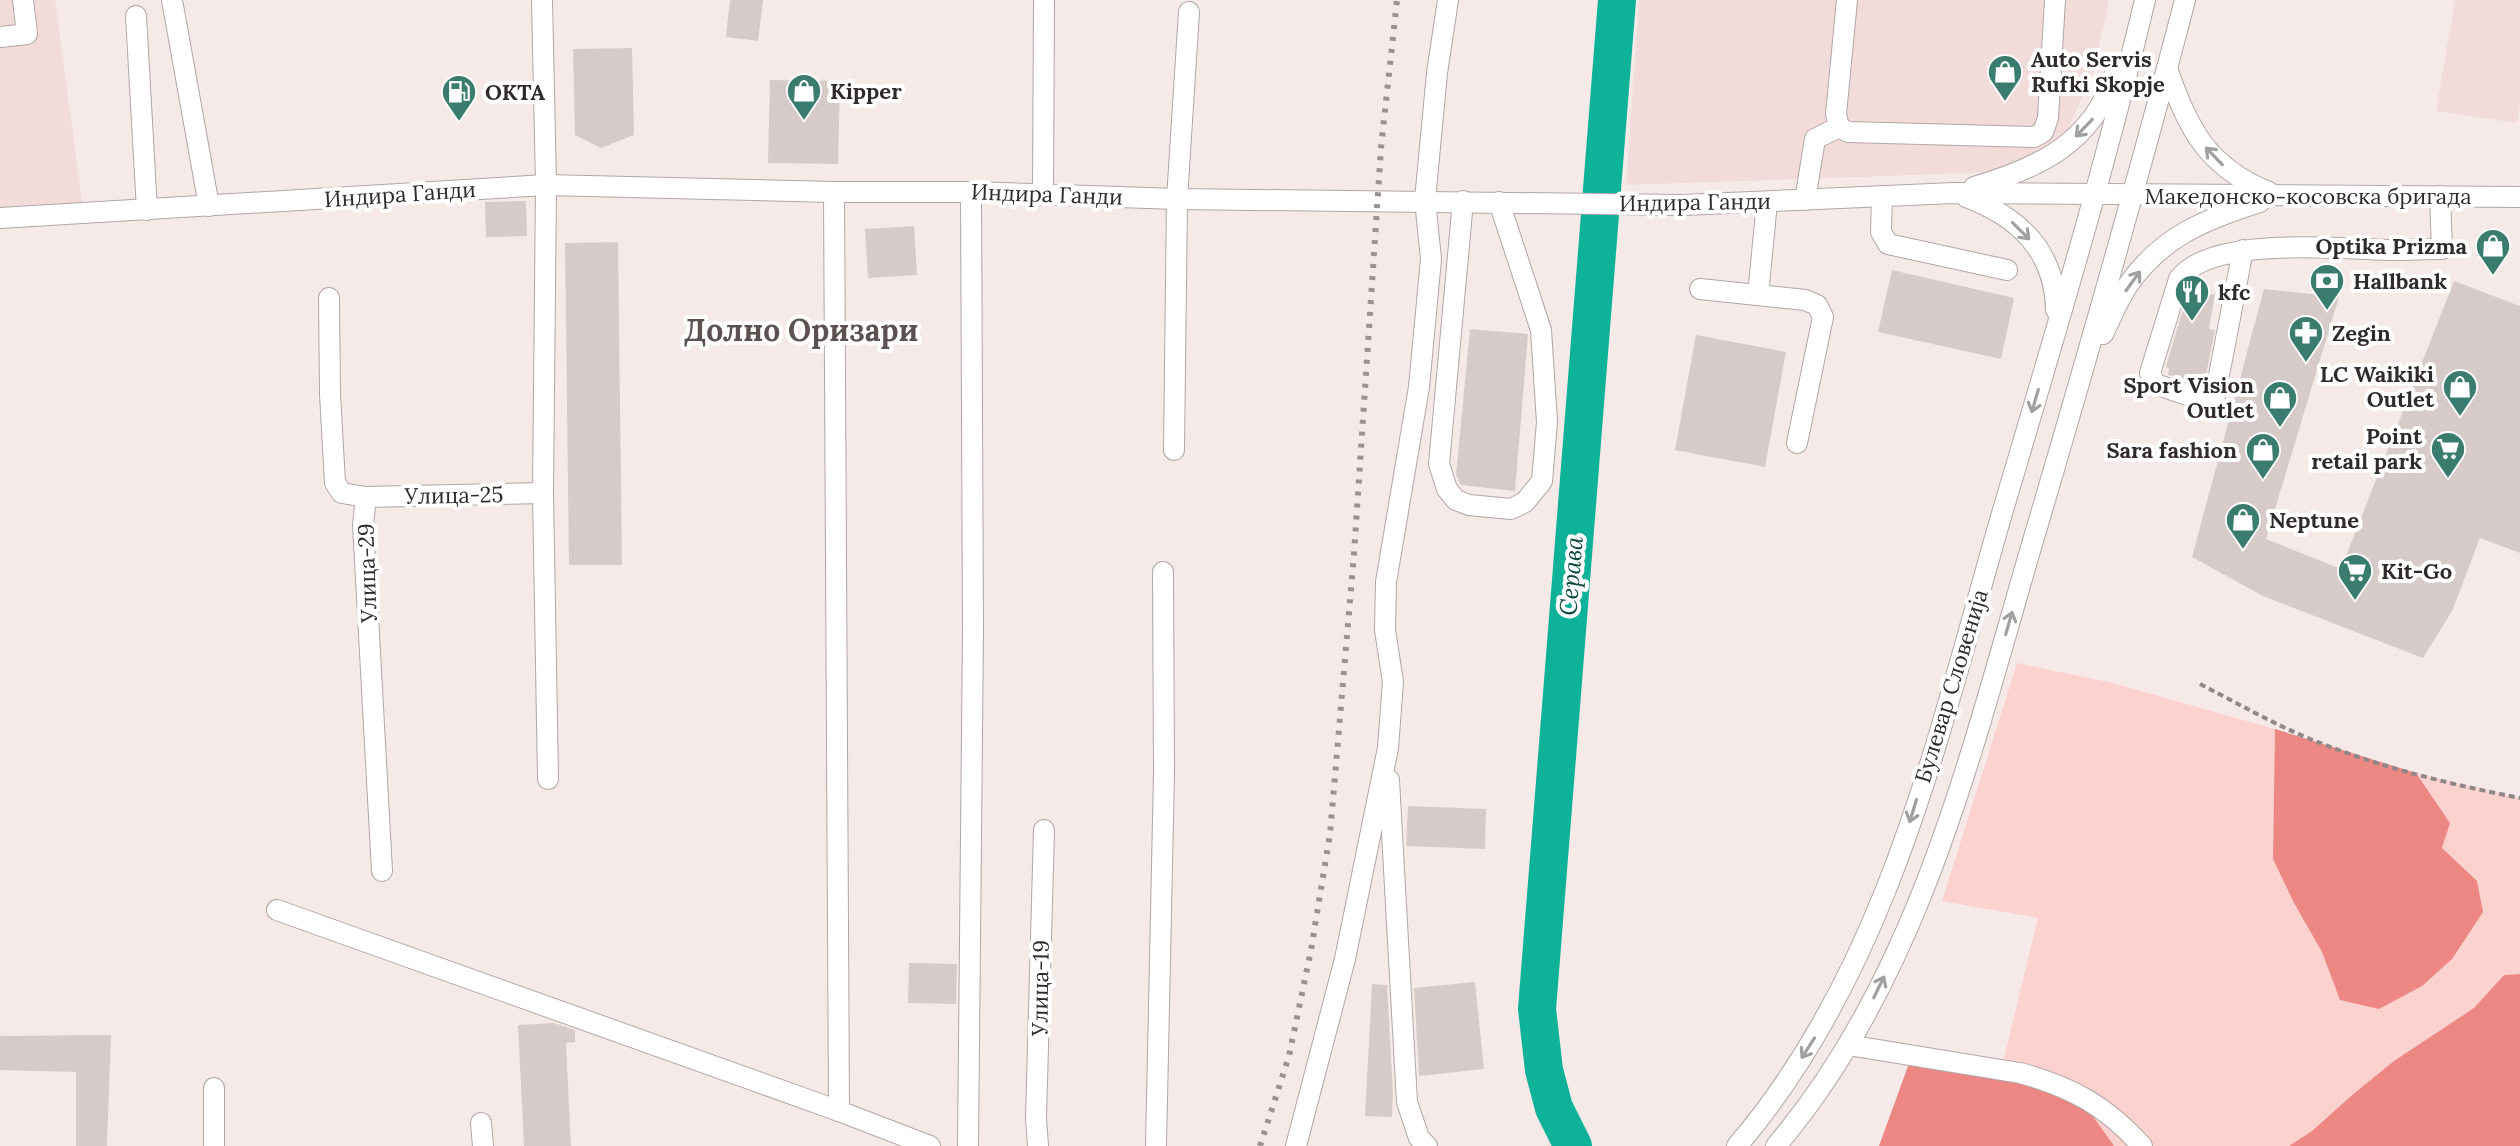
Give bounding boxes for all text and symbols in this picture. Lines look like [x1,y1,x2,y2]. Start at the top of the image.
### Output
place label: Auto Servis Rufki Skopje [2031,45,2165,98]
shop icon: Auto Servis Rufki Skopje [1986,53,2024,103]
shop icon: Kipper [785,72,823,122]
fuel station icon: ОКТА [440,73,478,123]
place label: Kipper [830,77,902,105]
place label: ОКТА [485,78,545,106]
one-way arrow [2075,118,2094,138]
one-way arrow [2204,146,2223,166]
street label: Индира Ганди [323,175,477,213]
street label: Индира Ганди [971,177,1123,211]
street label: Македонско-косовска бригада [2144,182,2472,210]
street label: Индира Ганди [1619,187,1771,217]
one-way arrow [2011,220,2031,240]
shop icon: Optika Prizma [2474,227,2512,277]
place label: Optika Prizma [2315,232,2467,260]
bank icon: Hallbank [2308,262,2346,312]
place label: Hallbank [2353,267,2447,295]
one-way arrow [2125,270,2141,292]
restaurant icon: kfc [2173,273,2211,323]
place label: kfc [2218,278,2251,306]
district label: Долно Оризари [684,311,918,349]
pharmacy icon: Zegin [2287,314,2325,364]
place label: Zegin [2332,319,2391,347]
place label: LC Waikiki Outlet [2320,360,2435,413]
shop icon: LC Waikiki Outlet [2441,368,2479,418]
place label: Sport Vision Outlet [2123,371,2255,424]
shop icon: Sport Vision Outlet [2261,379,2299,429]
one-way arrow [2027,388,2041,413]
place label: Point retail park [2311,422,2423,475]
supermarket icon: Point retail park [2429,430,2467,480]
shop icon: Sara fashion [2244,431,2282,481]
place label: Sara fashion [2106,436,2237,464]
street label: Улица-25 [403,480,504,510]
shop icon: Neptune [2224,501,2262,551]
place label: Neptune [2269,506,2359,534]
street label: Улица-29 [351,523,383,624]
water label: Серава [1552,534,1590,617]
supermarket icon: Kit-Go [2336,552,2374,602]
place label: Kit-Go [2381,557,2452,585]
street label: Булевар Словенија [1908,586,1994,786]
one-way arrow [2002,611,2017,637]
one-way arrow [1905,799,1920,824]
street label: Улица-19 [1025,940,1055,1037]
one-way arrow [1872,976,1888,1000]
one-way arrow [1800,1036,1816,1059]

